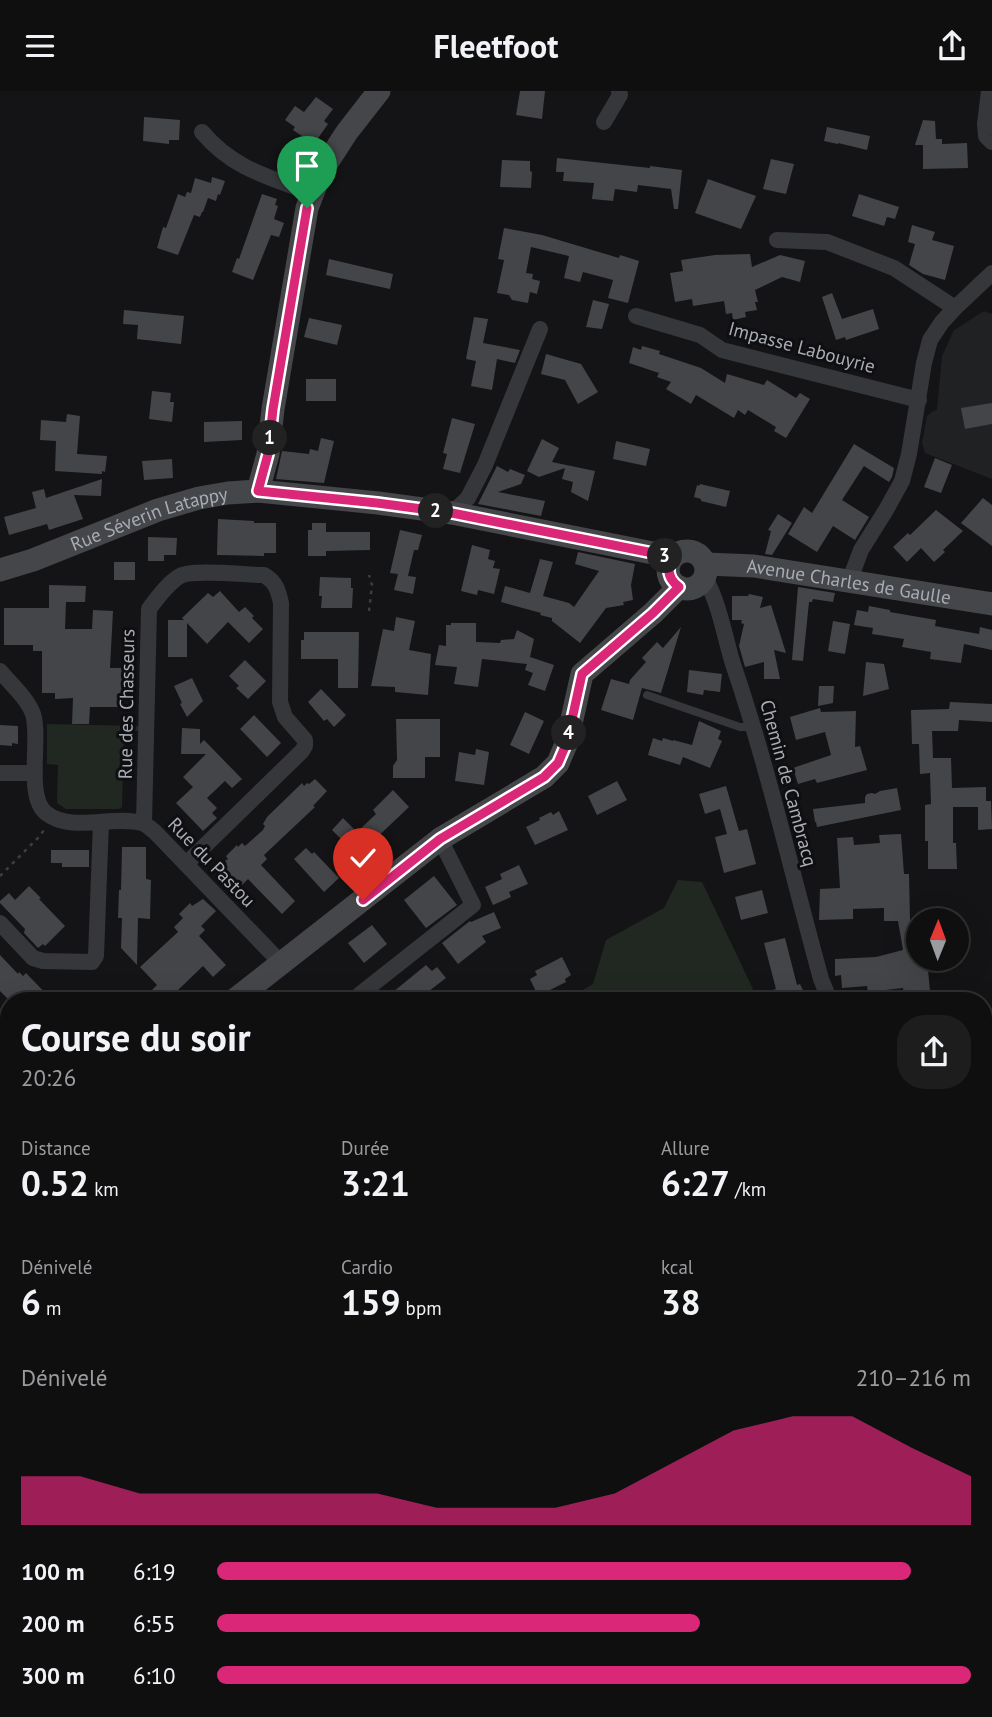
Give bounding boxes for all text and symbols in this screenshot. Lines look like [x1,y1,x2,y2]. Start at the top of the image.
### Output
text: Fleetfoot [434,25,558,67]
icon: menu [21,27,59,65]
icon: share [933,27,971,65]
pin [277,136,337,208]
icon: arrive [288,147,326,185]
street label: Impasse Labouyrie [726,316,878,378]
pin: 1 [252,421,288,455]
text: 1 [264,425,275,449]
street label: Rue Séverin Latappy [67,481,229,556]
pin: 2 [418,493,453,529]
text: 2 [430,498,441,522]
pin: 3 [648,539,682,573]
text: 3 [659,543,670,567]
street label: Avenue Charles de Gaulle [746,554,953,609]
street label: Rue des Chasseurs [113,629,139,779]
street label: Chemin de Cambracq [755,697,823,869]
pin: 4 [552,715,586,751]
text: 4 [563,720,574,744]
street label: Rue du Pastou [163,812,261,912]
pin [333,828,393,900]
icon: check [344,839,382,877]
north arrow [906,908,970,971]
map controls [906,908,969,971]
text: Course du soir [21,1012,251,1061]
button: share [897,1015,971,1089]
text: 20:26 [21,1063,76,1092]
text: Distance [21,1136,91,1160]
text: Durée [341,1136,389,1160]
text: Allure [661,1136,710,1160]
text: 0.52 [21,1160,89,1206]
text: 3:21 [341,1160,410,1206]
text: 6:27 [661,1160,730,1206]
text: km [89,1177,119,1201]
text: /km [730,1177,766,1201]
text: Dénivelé [21,1255,92,1279]
text: Cardio [341,1255,393,1279]
text: kcal [661,1255,693,1279]
text: 6 [21,1279,41,1325]
text: 159 [341,1279,401,1325]
text: 38 [661,1279,701,1325]
text: m [41,1296,61,1320]
text: bpm [401,1296,442,1320]
text: Dénivelé [21,1363,107,1392]
text: 210–216 m [856,1363,971,1392]
text: 100 m [21,1557,84,1586]
text: 6:19 [133,1557,176,1586]
text: 200 m [21,1609,84,1638]
text: 6:55 [133,1609,176,1638]
text: 300 m [21,1661,84,1690]
text: 6:10 [133,1661,176,1690]

